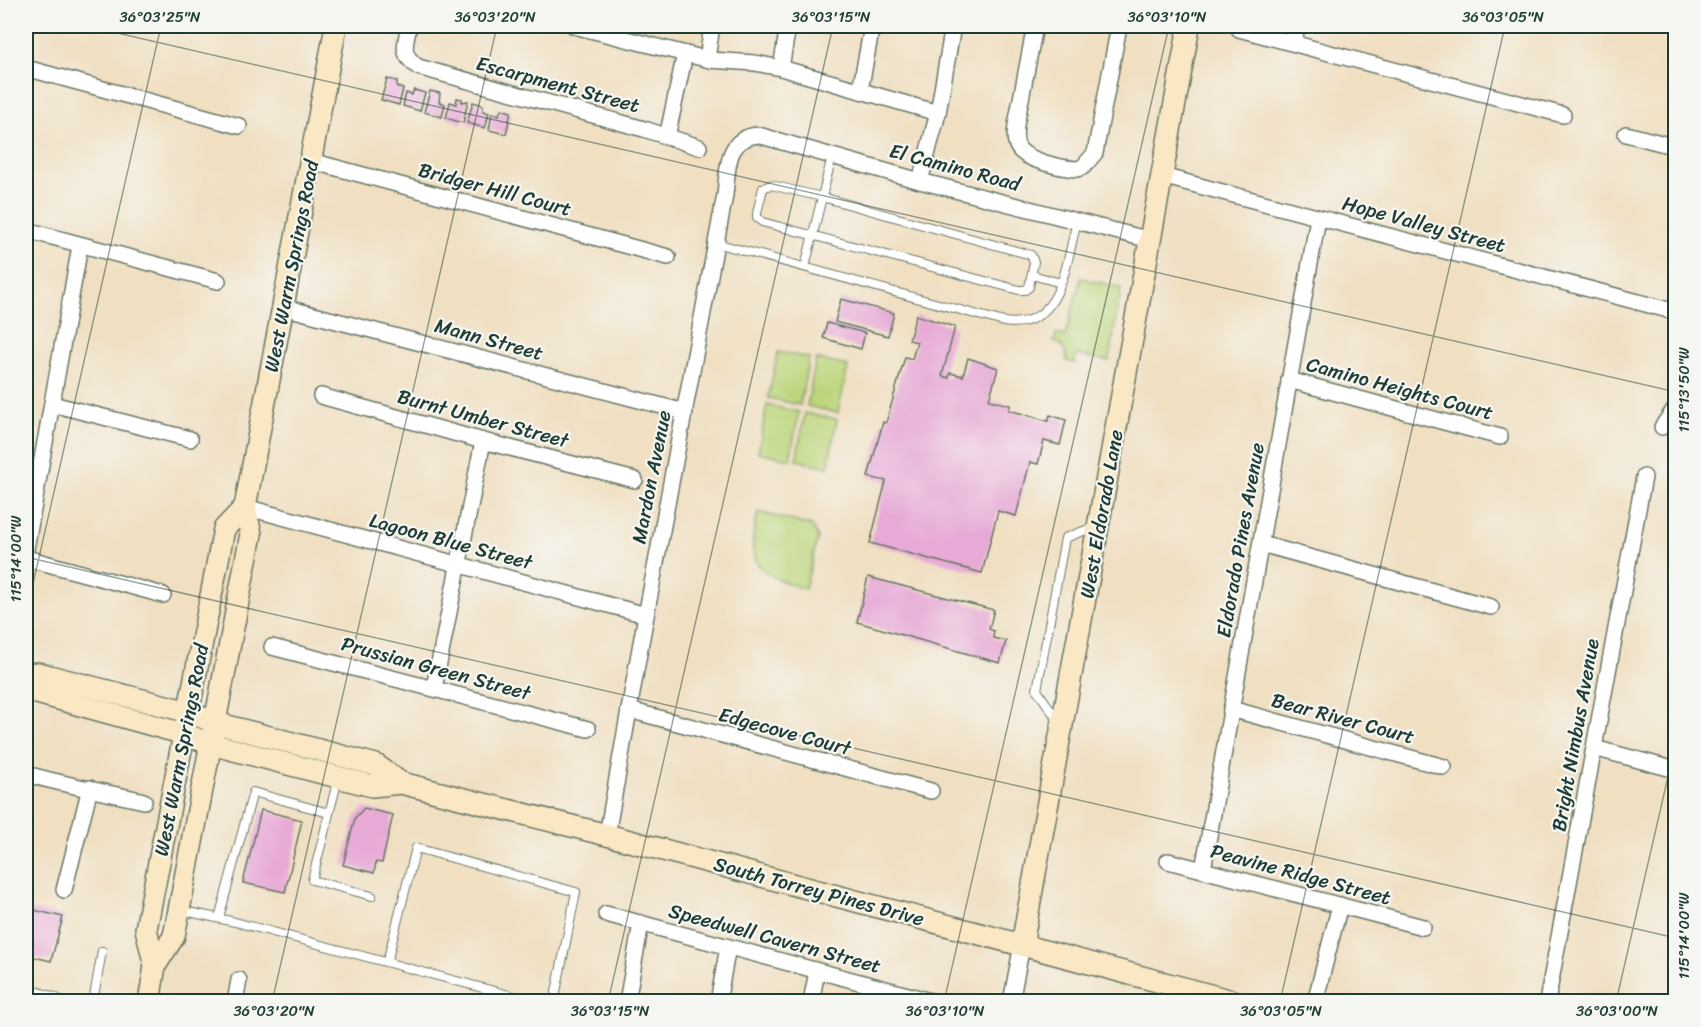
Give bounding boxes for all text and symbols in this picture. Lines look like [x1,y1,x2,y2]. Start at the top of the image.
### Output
text: 36°03'25"N [120,4,201,30]
text: 36°03'20"N [454,4,536,30]
text: 36°03'15"N [792,4,871,30]
text: 36°03'10"N [1127,4,1207,30]
text: 36°03'05"N [1462,4,1544,30]
street label: Escarpment Street [472,46,644,123]
street label: El Camino Road [886,133,1026,202]
street label: Bridger Hill Court [414,152,576,227]
street label: West Warm Springs Road [254,156,330,375]
street label: Hope Valley Street [1338,186,1510,263]
street label: Mann Street [431,308,547,371]
street label: Camino Heights Court [1302,347,1498,430]
text: 115°13'50"W [1671,347,1697,433]
street label: Burnt Umber Street [393,379,573,458]
street label: Mardon Avenue [621,407,682,547]
street label: West Eldorado Lane [1069,427,1134,601]
street label: Eldorado Pines Avenue [1206,440,1275,640]
street label: Lagoon Blue Street [365,503,537,580]
text: 115°14'00"W [3,515,29,602]
street label: Prussian Green Street [337,626,535,711]
street label: Bright Nimbus Avenue [1541,636,1610,834]
street label: West Warm Springs Road [144,640,220,859]
street label: Bear River Court [1267,683,1419,754]
street label: Edgecove Court [715,697,856,766]
street label: Peavine Ridge Street [1207,834,1395,915]
street label: South Torrey Pines Drive [710,847,928,936]
text: 115°14'00"W [1671,892,1697,979]
street label: Speedwell Cavern Street [665,893,885,984]
text: 36°03'20"N [233,998,315,1024]
text: 36°03'15"N [571,998,650,1024]
text: 36°03'10"N [905,998,985,1024]
text: 36°03'05"N [1240,998,1322,1024]
text: 36°03'00"N [1576,998,1659,1024]

